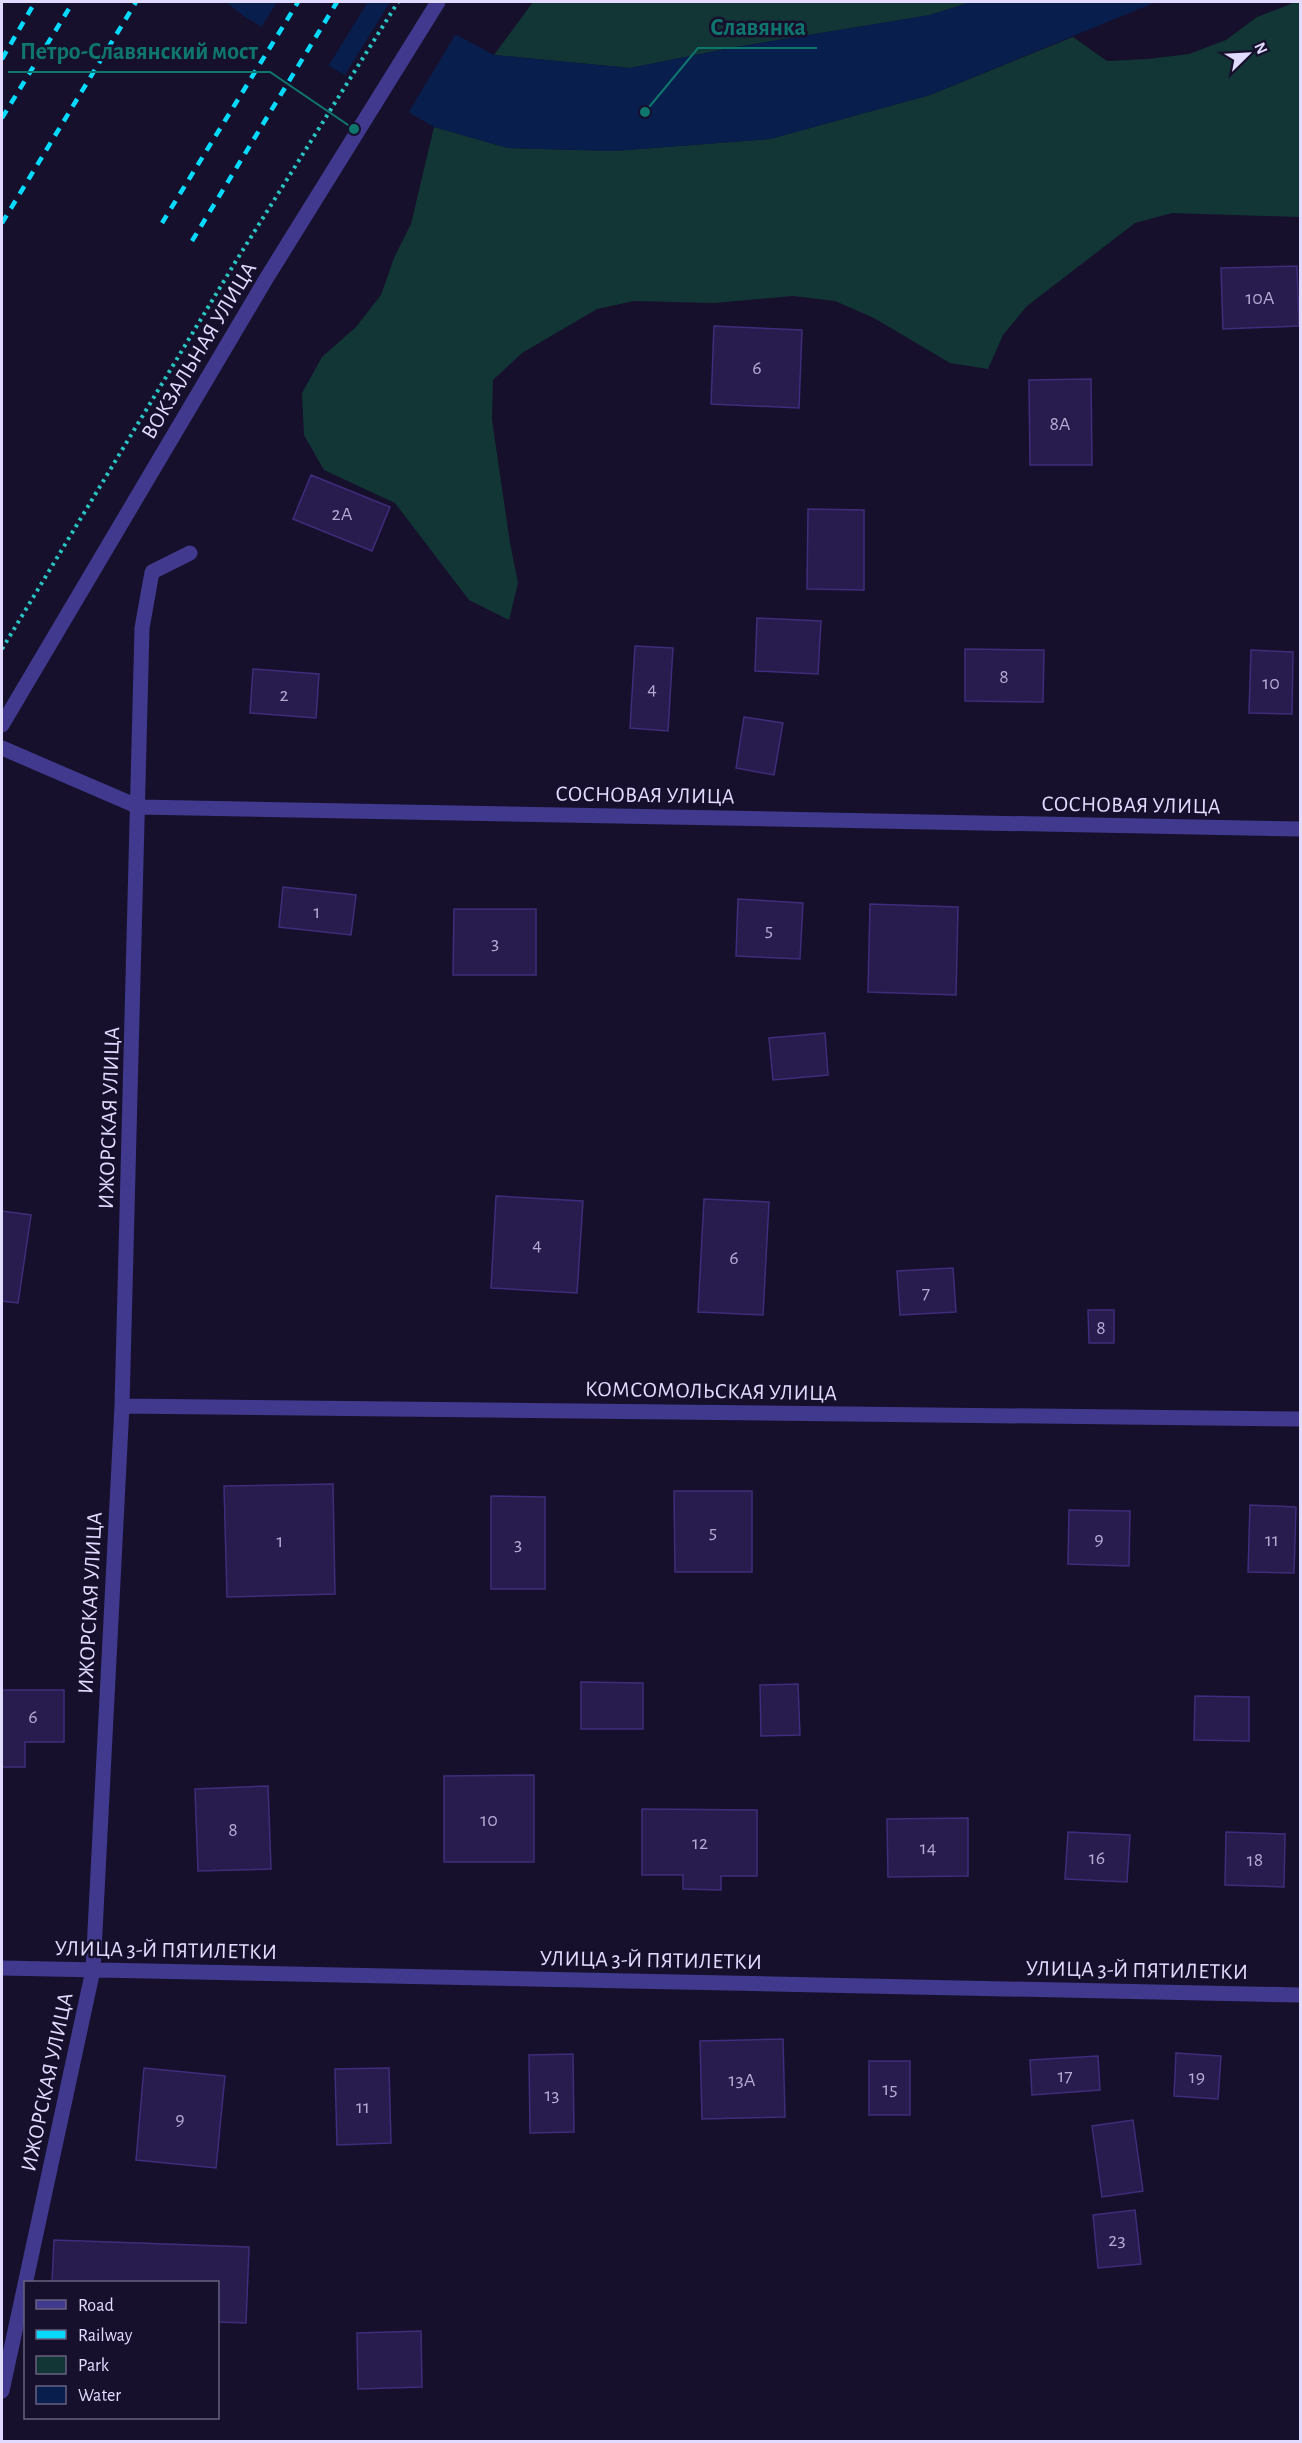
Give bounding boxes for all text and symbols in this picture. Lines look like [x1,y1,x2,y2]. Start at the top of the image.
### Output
callout: Славянка [698,6,817,48]
text: Славянка [710,16,806,40]
north arrow [1218,24,1278,84]
callout: Петро-Славянский мост [8,30,270,72]
text: Петро-Славянский мост [20,40,259,64]
text: N [1251,40,1270,57]
street label: ВОКЗАЛЬНАЯ УЛИЦА [137,258,260,443]
house number: 10А [1245,288,1275,308]
house number: 6 [752,358,762,378]
house number: 8А [1049,414,1071,434]
house number: 2А [332,504,353,524]
house number: 8 [999,667,1009,687]
house number: 10 [1262,673,1280,693]
house number: 4 [647,679,657,699]
house number: 2 [279,685,289,705]
street label: СОСНОВАЯ УЛИЦА [555,782,735,808]
street label: СОСНОВАЯ УЛИЦА [1041,792,1221,818]
house number: 1 [314,902,320,922]
house number: 5 [765,920,773,940]
house number: 3 [491,933,499,953]
street label: ИЖОРСКАЯ УЛИЦА [95,1026,123,1210]
house number: 4 [532,1235,542,1255]
house number: 6 [729,1248,739,1268]
house number: 7 [922,1283,930,1303]
house number: 8 [1096,1318,1106,1338]
street label: КОМСОМОЛЬСКАЯ УЛИЦА [585,1378,837,1404]
street label: ИЖОРСКАЯ УЛИЦА [74,1511,106,1695]
house number: 5 [709,1522,717,1542]
house number: 9 [1094,1529,1104,1549]
house number: 11 [1265,1530,1279,1550]
house number: 1 [277,1531,283,1551]
house number: 3 [514,1534,522,1554]
house number: 6 [28,1707,38,1727]
house number: 10 [480,1810,498,1830]
house number: 8 [228,1820,238,1840]
house number: 12 [692,1833,708,1853]
house number: 14 [920,1838,936,1858]
house number: 16 [1089,1848,1105,1868]
house number: 18 [1247,1850,1263,1870]
street label: УЛИЦА 3-Й ПЯТИЛЕТКИ [54,1937,278,1963]
street label: УЛИЦА 3-Й ПЯТИЛЕТКИ [539,1947,763,1973]
street label: УЛИЦА 3-Й ПЯТИЛЕТКИ [1025,1957,1249,1983]
street label: ИЖОРСКАЯ УЛИЦА [17,1991,77,2174]
house number: 17 [1057,2066,1073,2086]
house number: 19 [1189,2067,1205,2087]
house number: 13А [729,2070,756,2090]
house number: 15 [882,2079,898,2099]
house number: 13 [544,2085,560,2105]
house number: 11 [356,2097,370,2117]
house number: 9 [175,2109,185,2129]
house number: 23 [1108,2230,1126,2250]
legend [24,2281,219,2419]
text: Road [78,2297,114,2315]
text: Railway [78,2327,133,2345]
text: Park [78,2357,110,2375]
text: Water [78,2387,121,2405]

